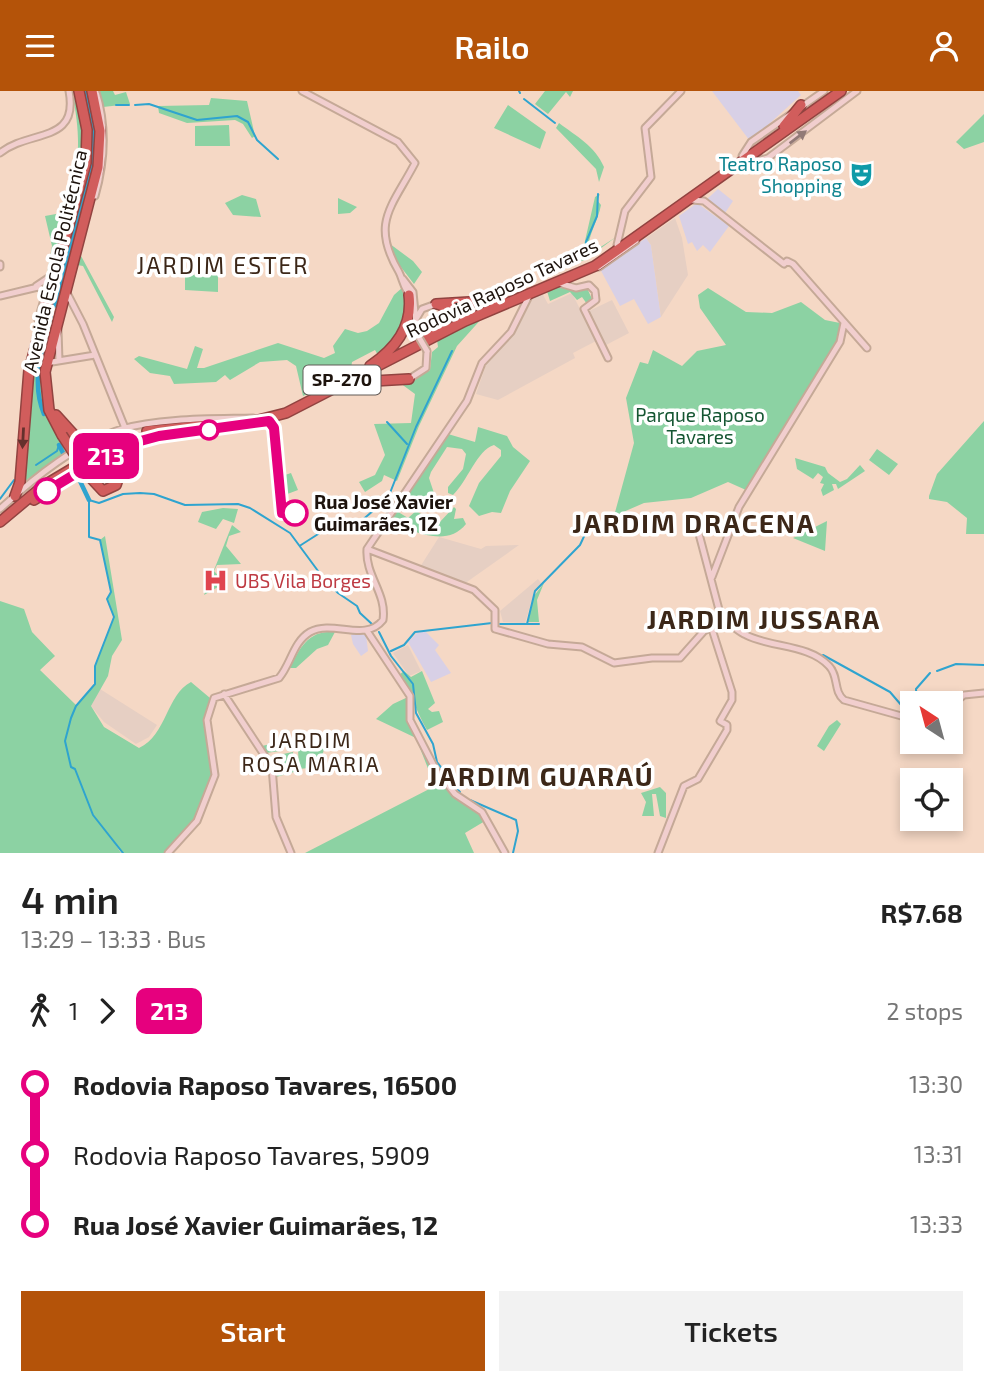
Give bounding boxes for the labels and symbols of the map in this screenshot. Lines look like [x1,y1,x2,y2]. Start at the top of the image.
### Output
one-way arrow [789,130,807,144]
street label: Avenida Escola Politécnica [18,147,91,374]
place label: Teatro Raposo Shopping [718,152,842,197]
theatre icon: Teatro Raposo Shopping [848,161,876,189]
street label: Rodovia Raposo Tavares [402,233,601,342]
district label: JARDIM ESTER [136,251,310,279]
road number: SP-270 [304,365,380,395]
park label: Parque Raposo Tavares [635,403,765,448]
unlabelled marker [199,420,219,440]
one-way arrow [18,427,29,449]
line badge: 213 [66,433,146,479]
unlabelled marker [34,478,60,504]
place label: Rua José Xavier Guimarães, 12 [314,490,453,535]
marker: Rua José Xavier Guimarães, 12 [282,500,308,526]
district label: JARDIM DRACENA [572,507,816,538]
hospital icon: UBS Vila Borges [201,567,229,595]
place label: UBS Vila Borges [235,569,371,592]
district label: JARDIM JUSSARA [647,603,881,634]
north arrow [900,691,962,754]
district label: JARDIM ROSA MARIA [241,727,381,776]
district label: JARDIM GUARAÚ [427,760,655,791]

